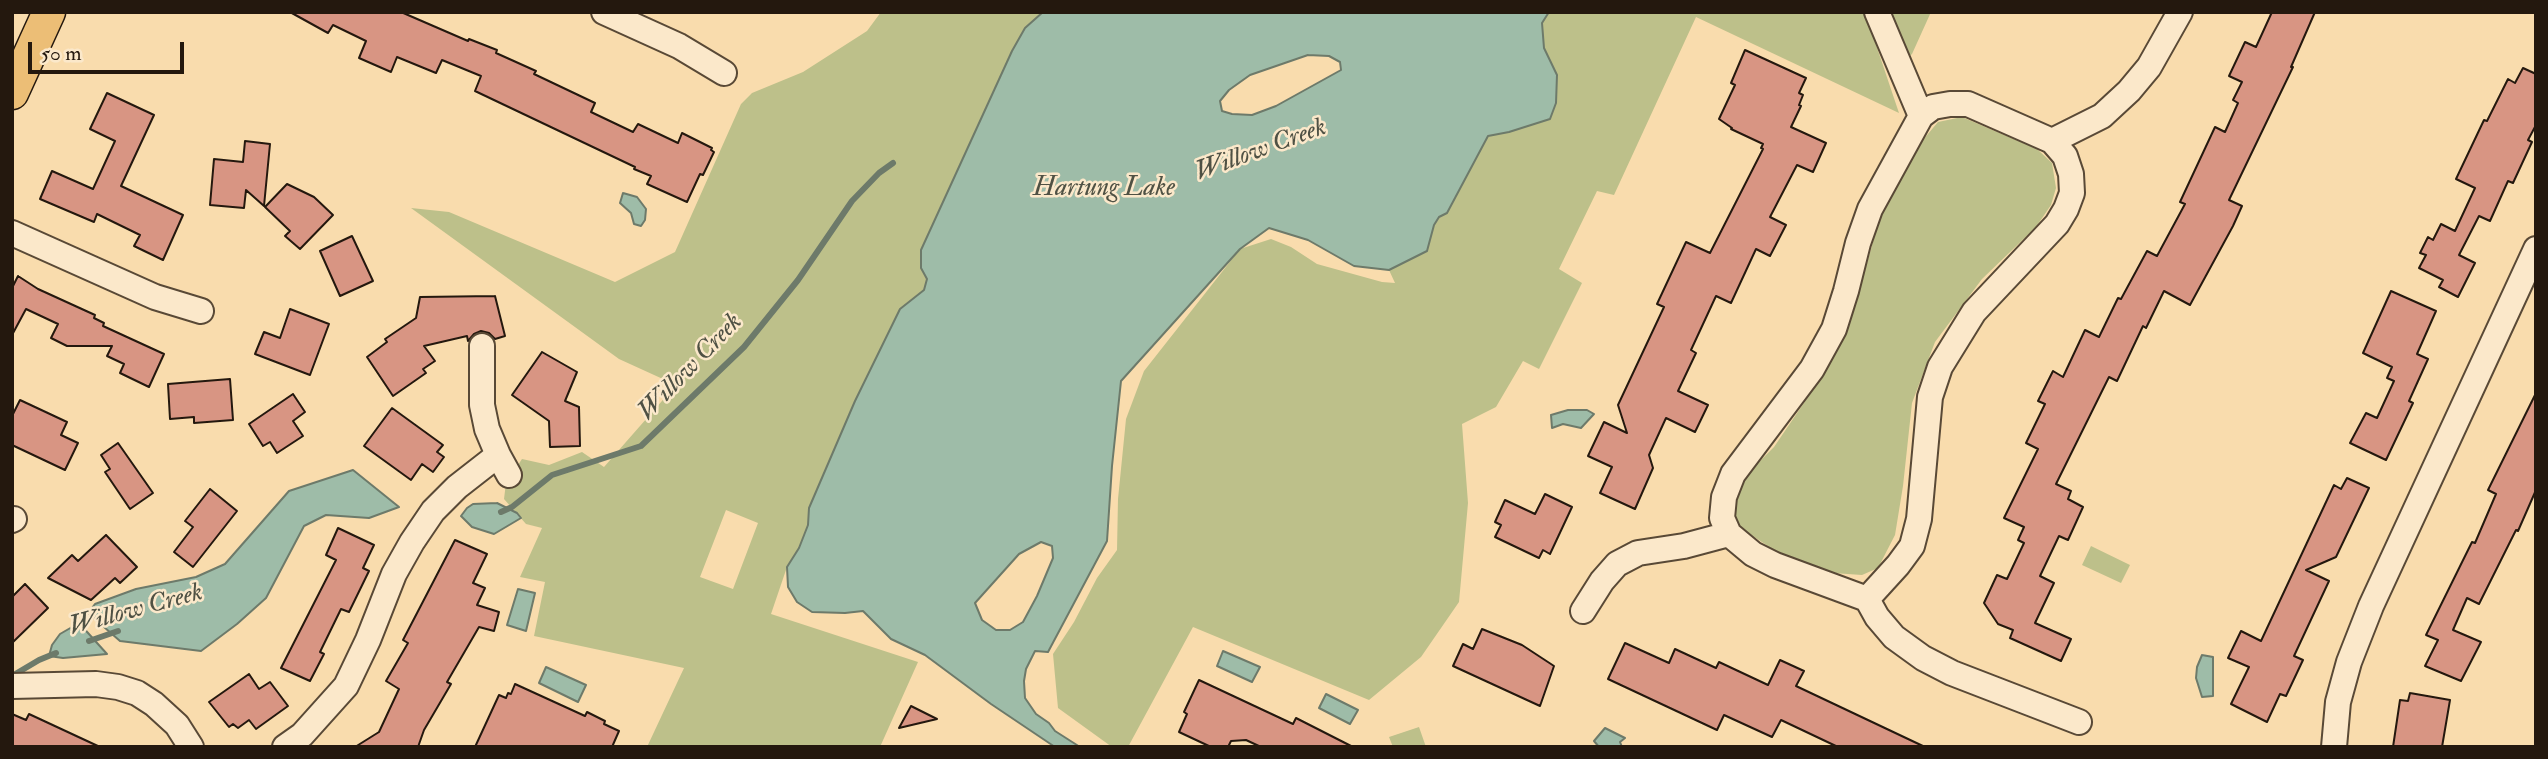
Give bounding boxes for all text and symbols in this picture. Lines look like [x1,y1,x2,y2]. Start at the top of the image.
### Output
scale bar [32,28,187,72]
text: 50 m [41,40,82,67]
water label: Willow Creek [1191,113,1331,189]
water label: Hartung Lake [1033,173,1175,205]
water label: Willow Creek [632,308,750,428]
water label: Willow Creek [66,578,206,644]

